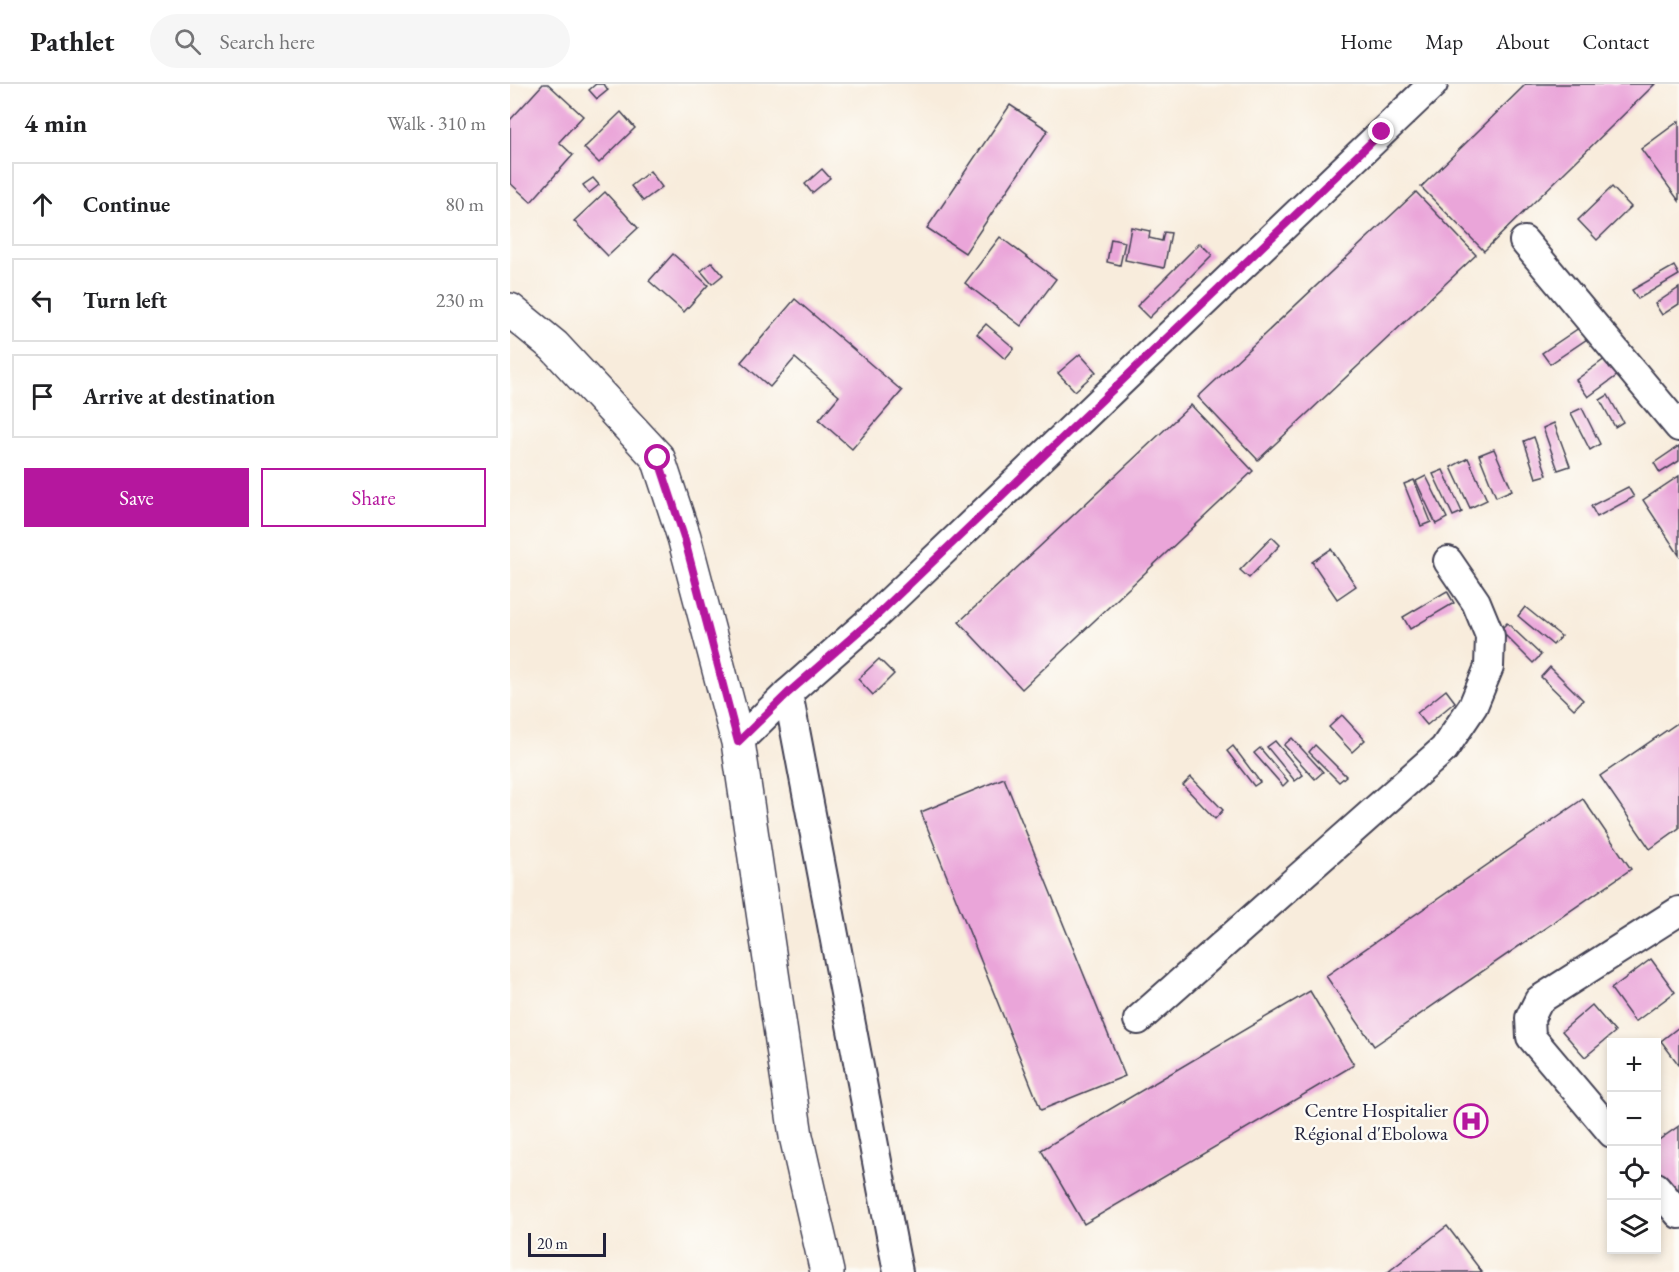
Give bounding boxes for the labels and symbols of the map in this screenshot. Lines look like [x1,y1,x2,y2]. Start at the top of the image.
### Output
route end [1368,118,1394,144]
route start [644,444,670,470]
place label: Centre Hospitalier Régional d'Ebolowa [1294,1097,1448,1146]
hospital icon: Centre Hospitalier Régional d'Ebolowa [1453,1103,1489,1139]
scale bar [528,1230,606,1258]

